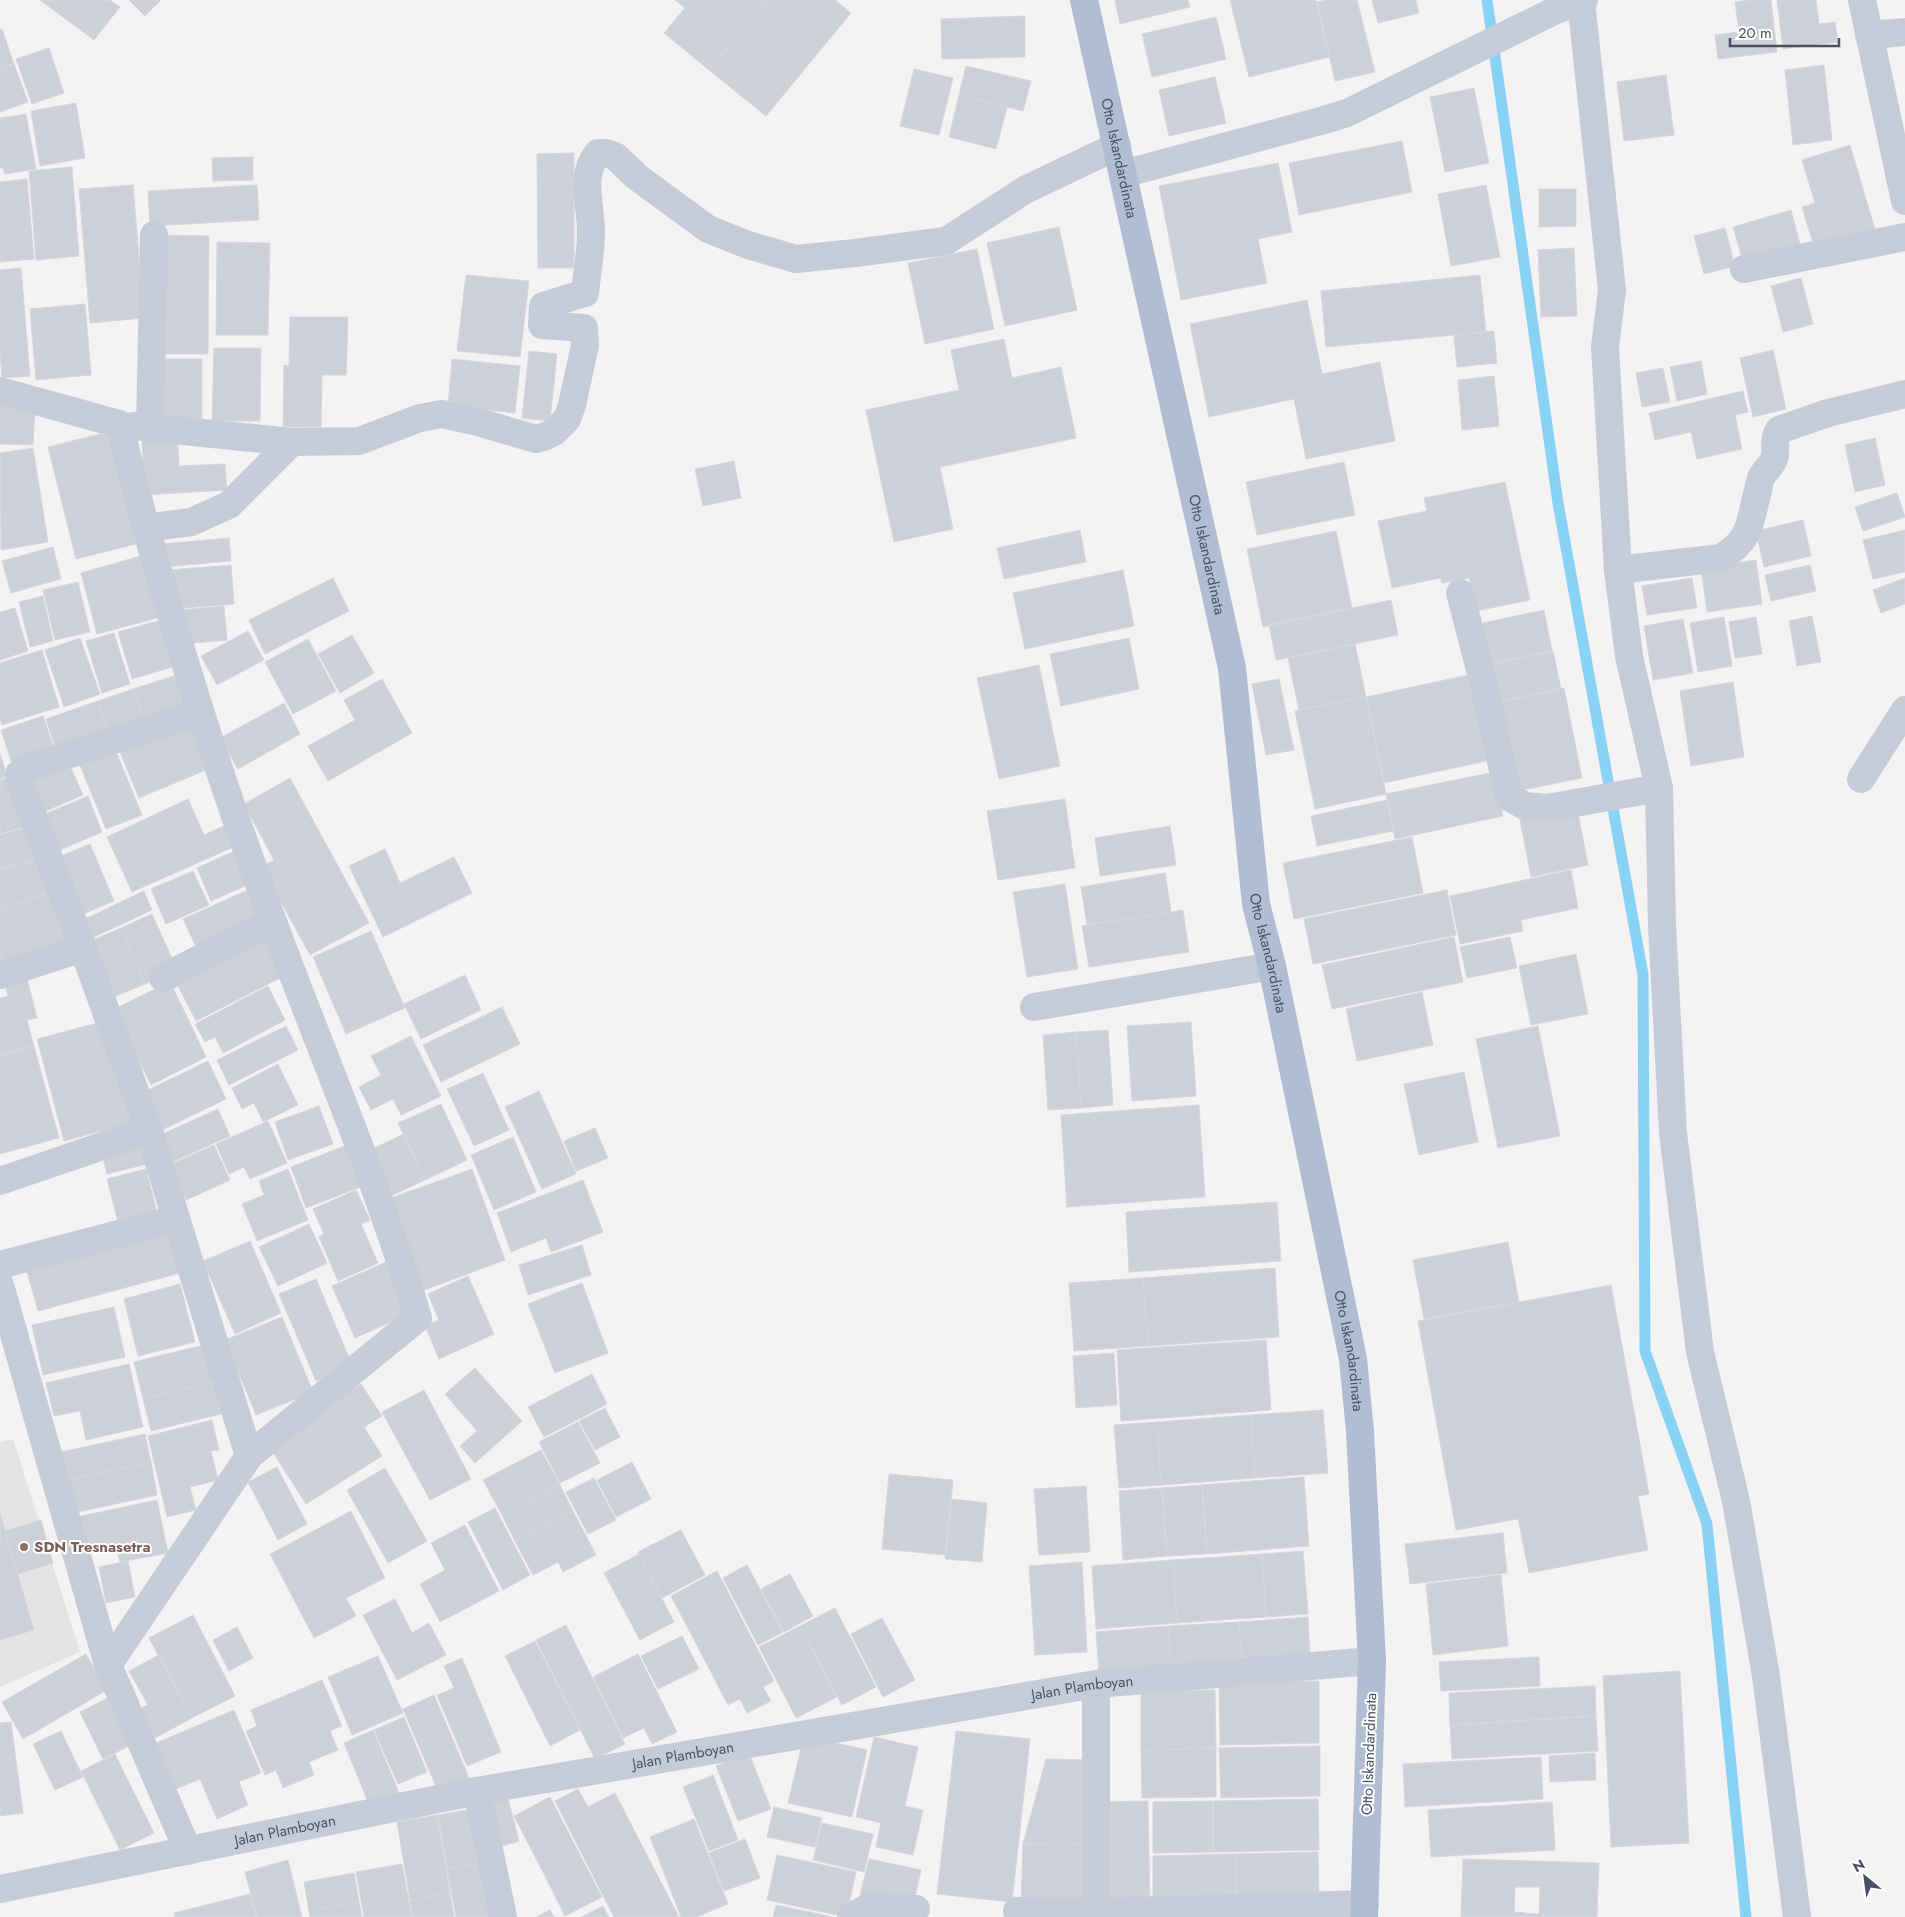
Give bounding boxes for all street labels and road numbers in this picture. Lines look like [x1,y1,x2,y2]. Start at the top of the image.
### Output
street label: Otto Iskandardinata [1095,96,1143,220]
street label: Otto Iskandardinata [1183,492,1231,617]
street label: Otto Iskandardinata [1244,892,1292,1015]
street label: Otto Iskandardinata [1328,1288,1369,1412]
street label: Jalan Plamboyan [1028,1670,1134,1706]
street label: Otto Iskandardinata [1356,1692,1382,1816]
street label: Jalan Plamboyan [629,1736,735,1775]
street label: Jalan Plamboyan [231,1809,338,1852]

